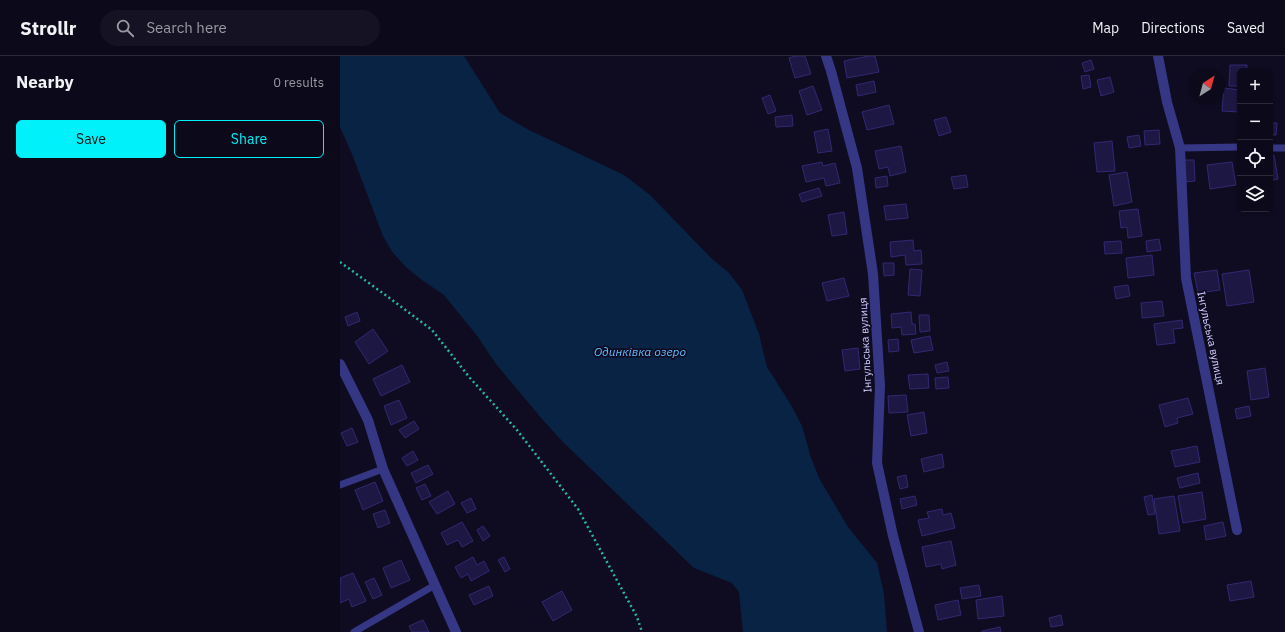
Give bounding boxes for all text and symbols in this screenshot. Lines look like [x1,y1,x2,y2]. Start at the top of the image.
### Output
search box [100,10,380,46]
text: Strollr [20,16,76,40]
icon: search [114,17,136,39]
text: Search here [146,18,227,37]
text: Map [1092,19,1119,37]
text: Directions [1141,19,1205,37]
text: Saved [1227,19,1265,37]
north arrow [1189,68,1225,104]
map controls [1237,68,1273,212]
button: + [1237,68,1273,104]
text: Nearby [16,71,74,93]
text: 0 results [273,74,324,91]
button: − [1237,104,1273,140]
button: Save [16,120,166,158]
button: Share [174,120,324,158]
button: locate [1237,140,1273,176]
button: layers [1237,176,1273,212]
street label: Інгульська вулиця [1194,290,1228,386]
street label: Інгульська вулиця [856,297,874,393]
water label: Одинківка озеро [594,344,686,359]

